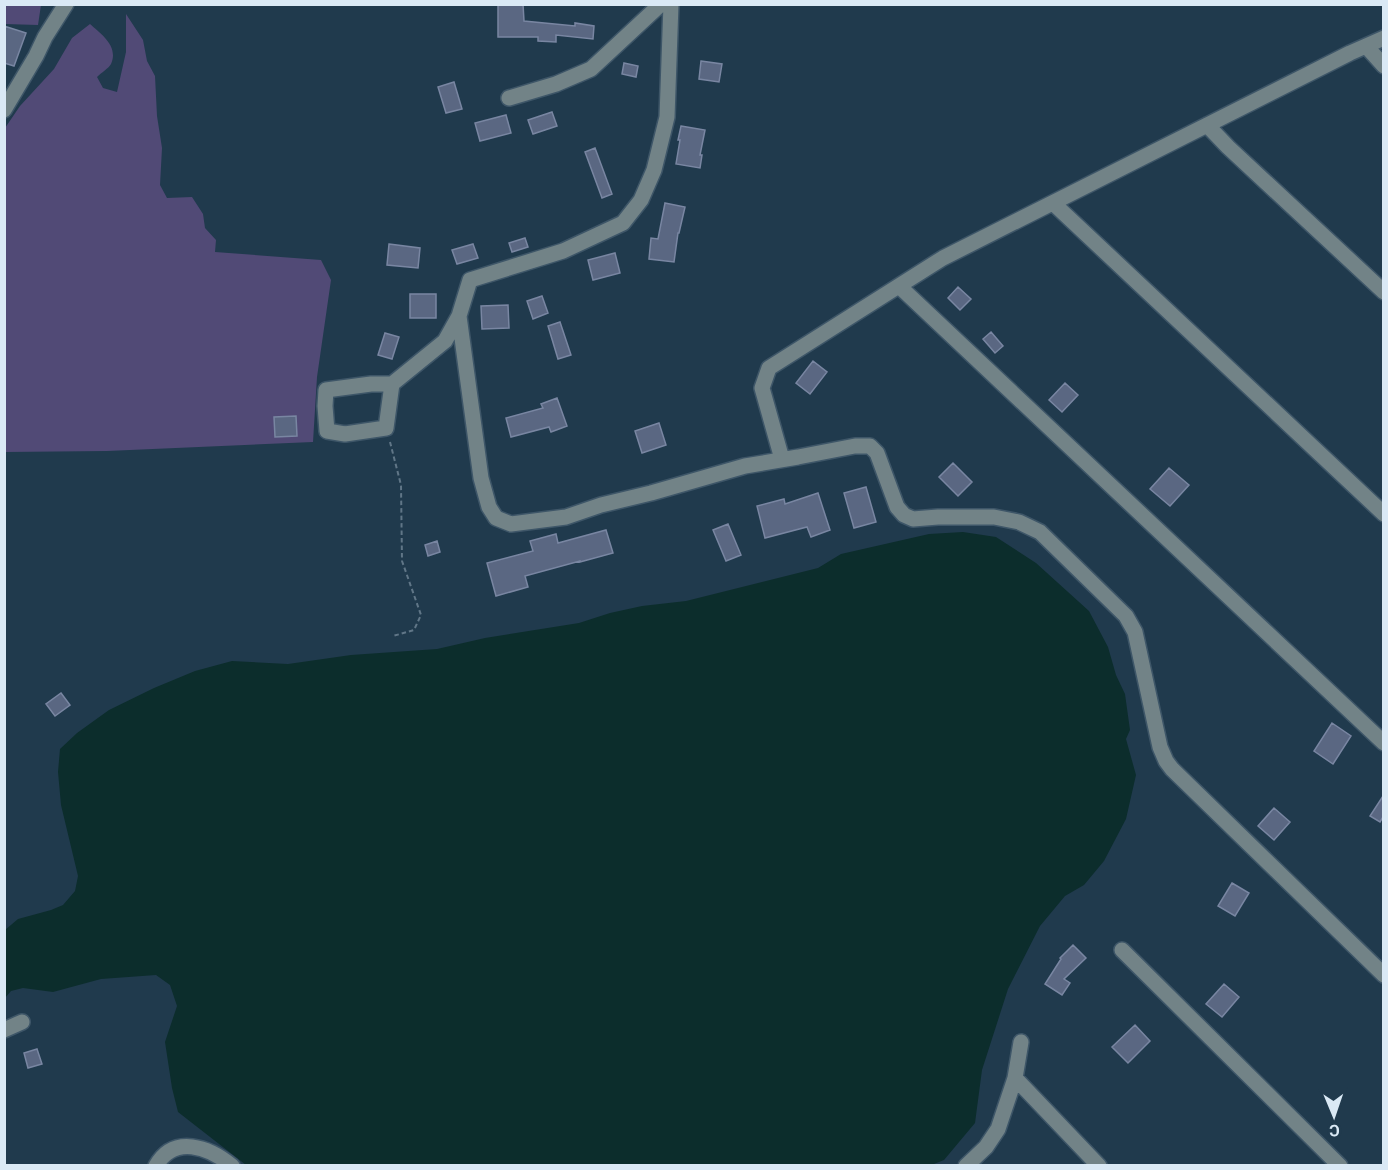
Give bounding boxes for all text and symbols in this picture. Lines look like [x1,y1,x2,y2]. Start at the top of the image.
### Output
north arrow [1304,1086,1364,1146]
text: С [1329,1121,1340,1140]

